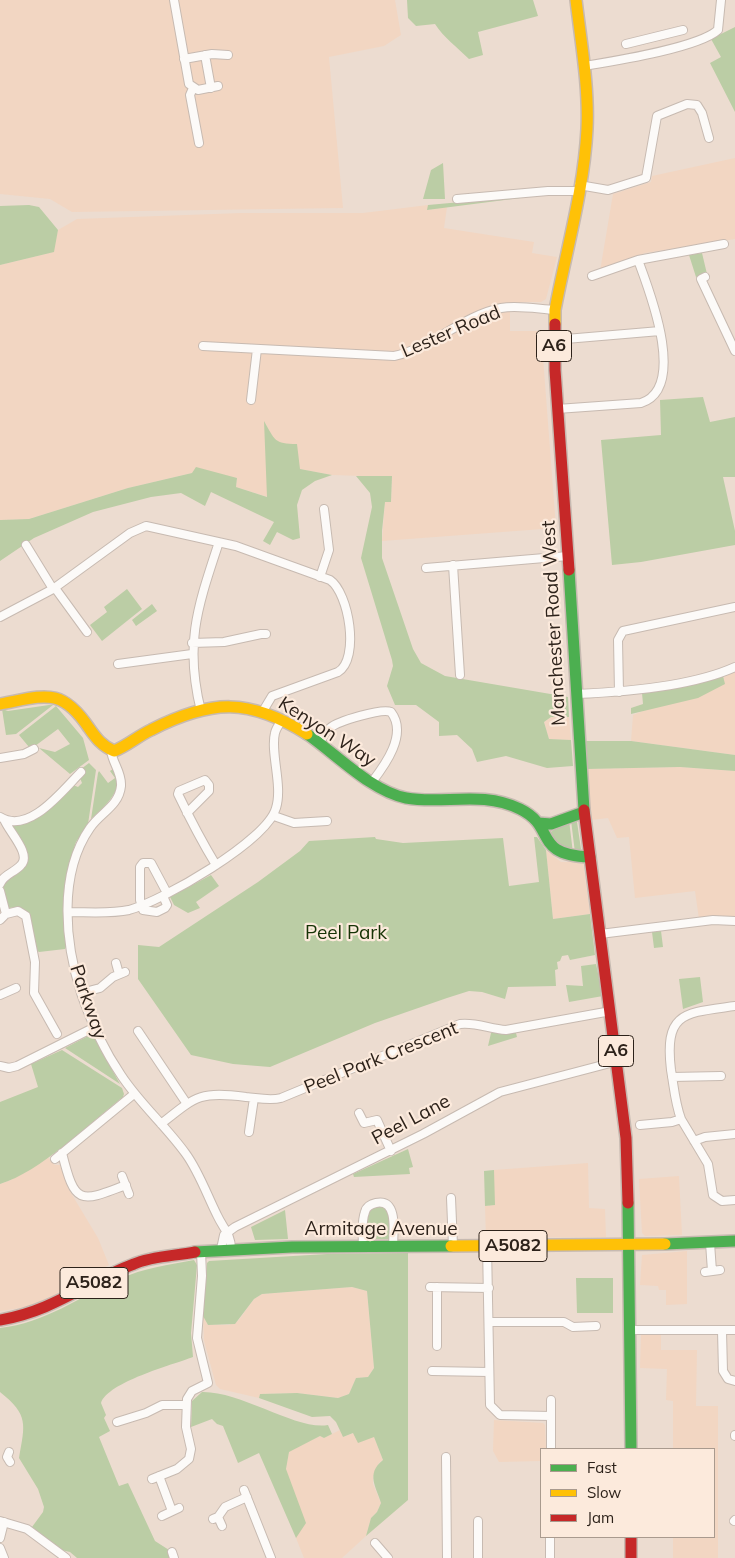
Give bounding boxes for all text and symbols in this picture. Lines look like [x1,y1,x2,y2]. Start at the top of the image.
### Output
street label: Lester Road [398,301,504,363]
road number: A6 [536,331,572,362]
street label: Manchester Road West [537,520,571,726]
street label: Kenyon Way [274,692,380,772]
park label: Peel Park [305,922,387,944]
street label: Parkway [65,962,111,1042]
street label: Peel Park Crescent [301,1017,461,1099]
road number: A6 [598,1036,634,1066]
street label: Peel Lane [368,1090,454,1150]
street label: Armitage Avenue [304,1218,458,1240]
road number: A5082 [479,1230,547,1262]
road number: A5082 [60,1268,128,1299]
legend [540,1448,715,1538]
text: Fast [587,1458,617,1477]
text: Slow [587,1483,621,1502]
text: Jam [587,1508,614,1527]

